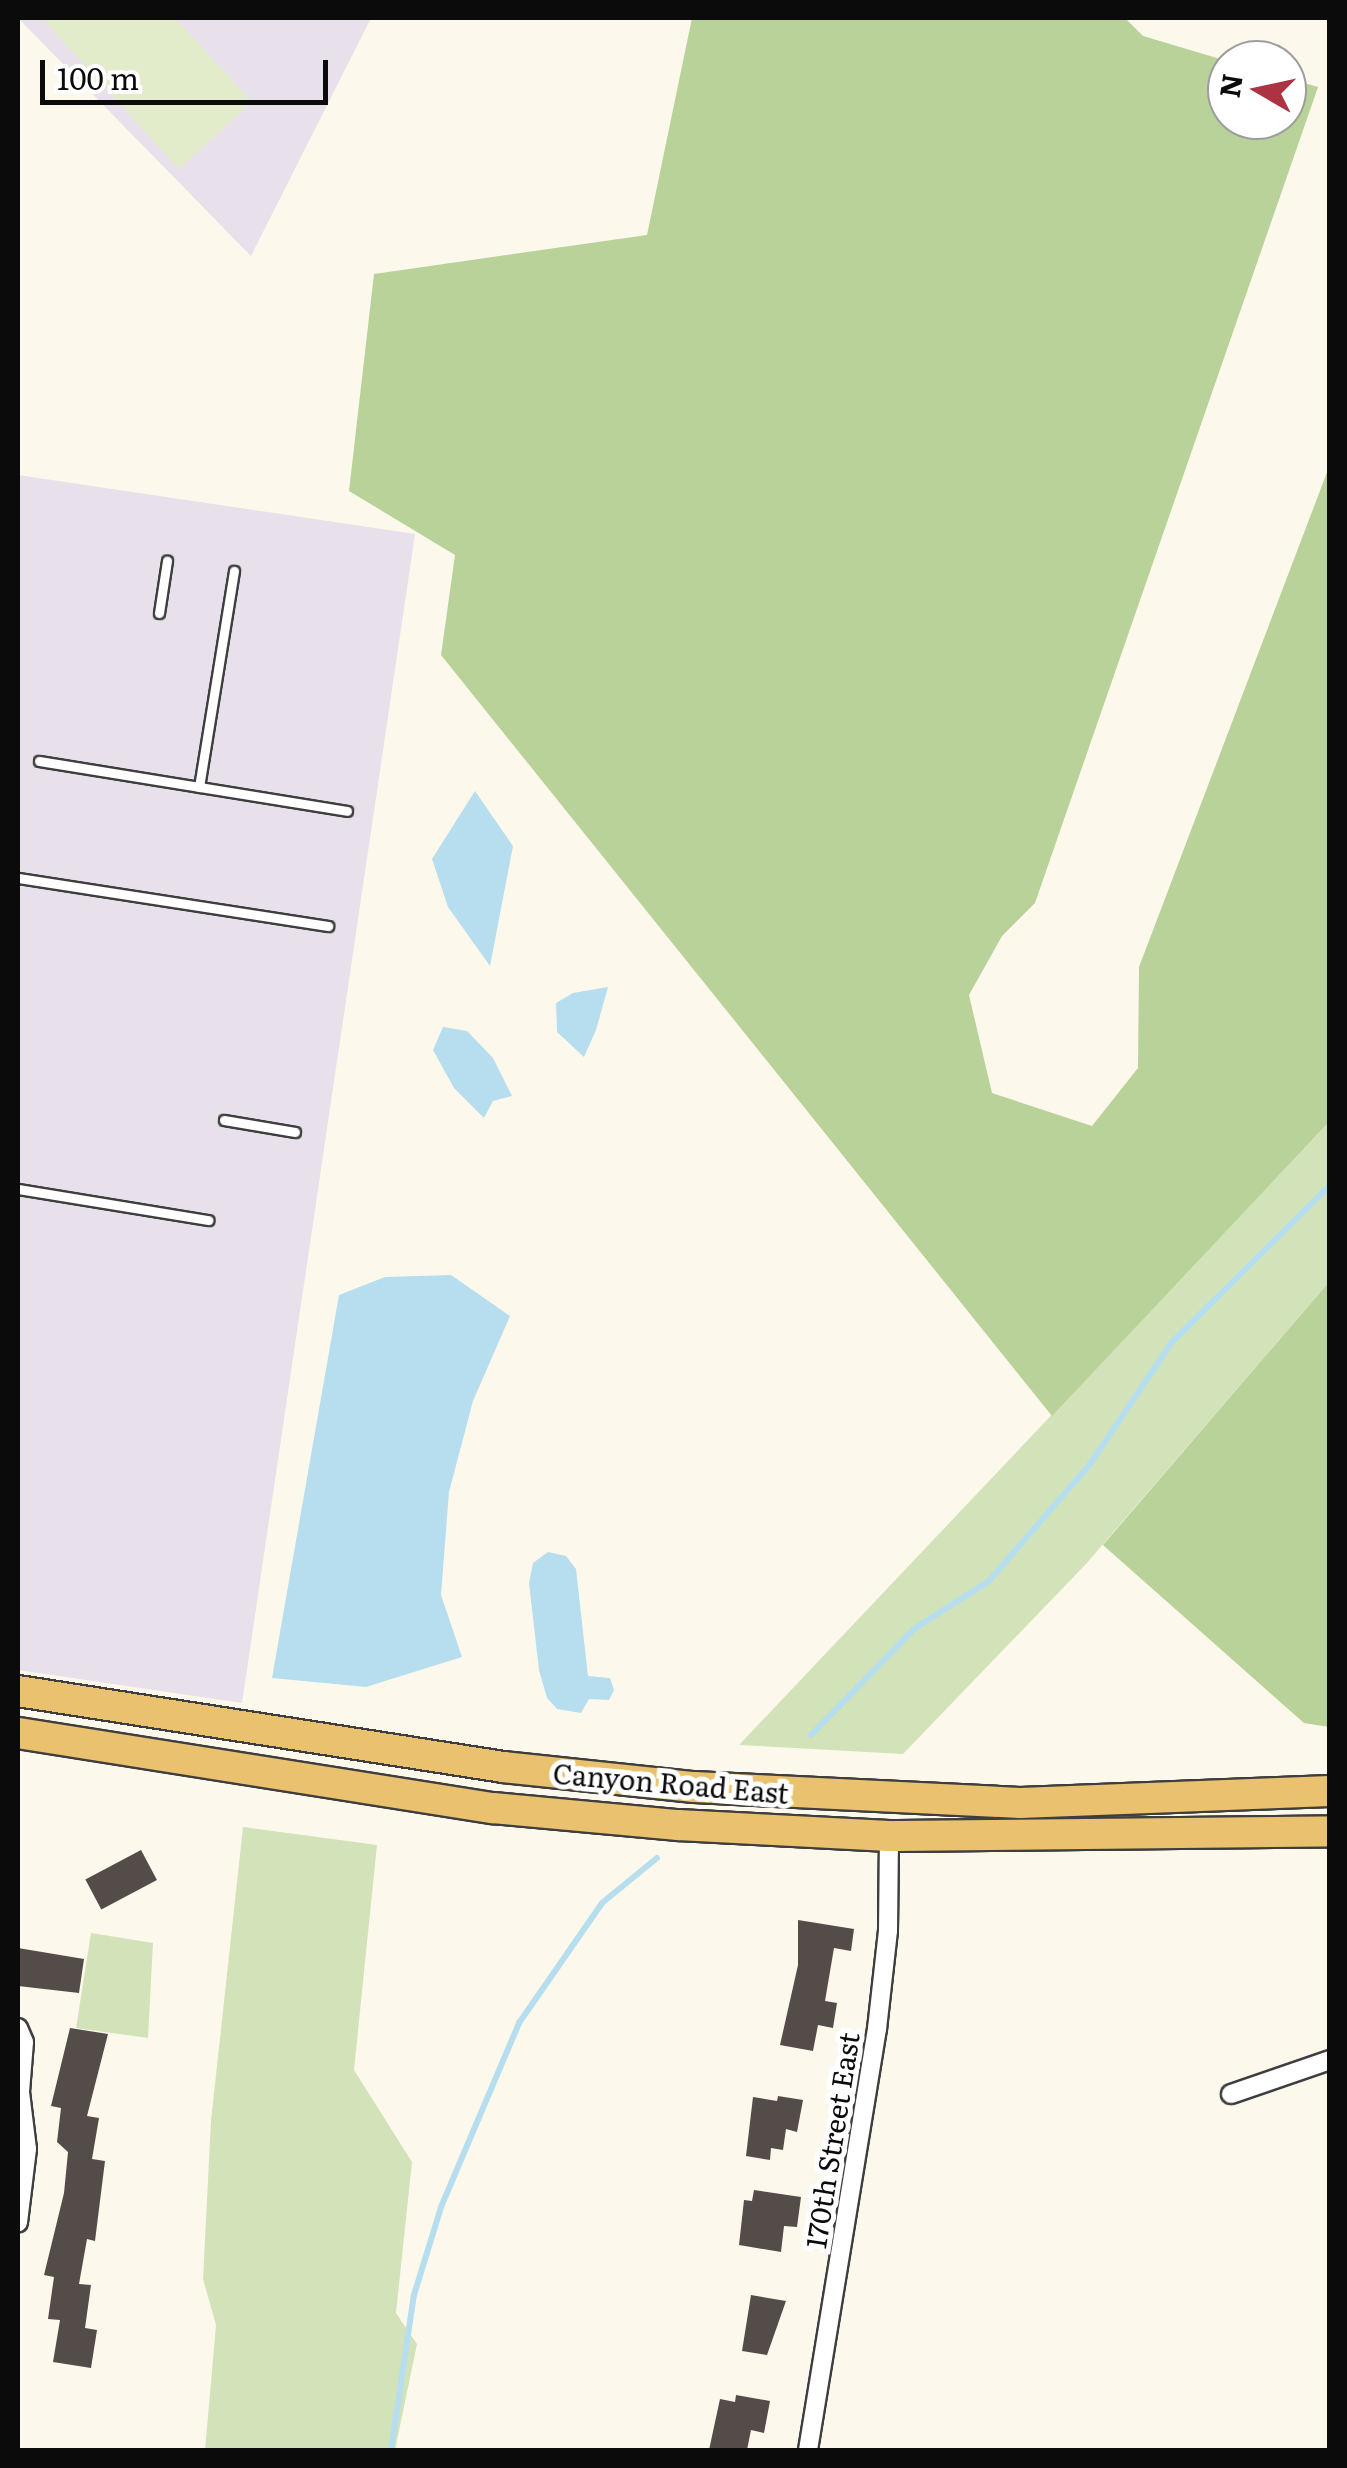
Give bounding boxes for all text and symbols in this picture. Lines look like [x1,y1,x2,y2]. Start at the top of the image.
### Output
scale bar [45,40,332,102]
north arrow [1207,40,1307,140]
text: 100 m [57,55,139,99]
text: N [1207,71,1252,101]
street label: Canyon Road East [552,1755,790,1809]
street label: 170th Street East [797,2030,865,2250]

